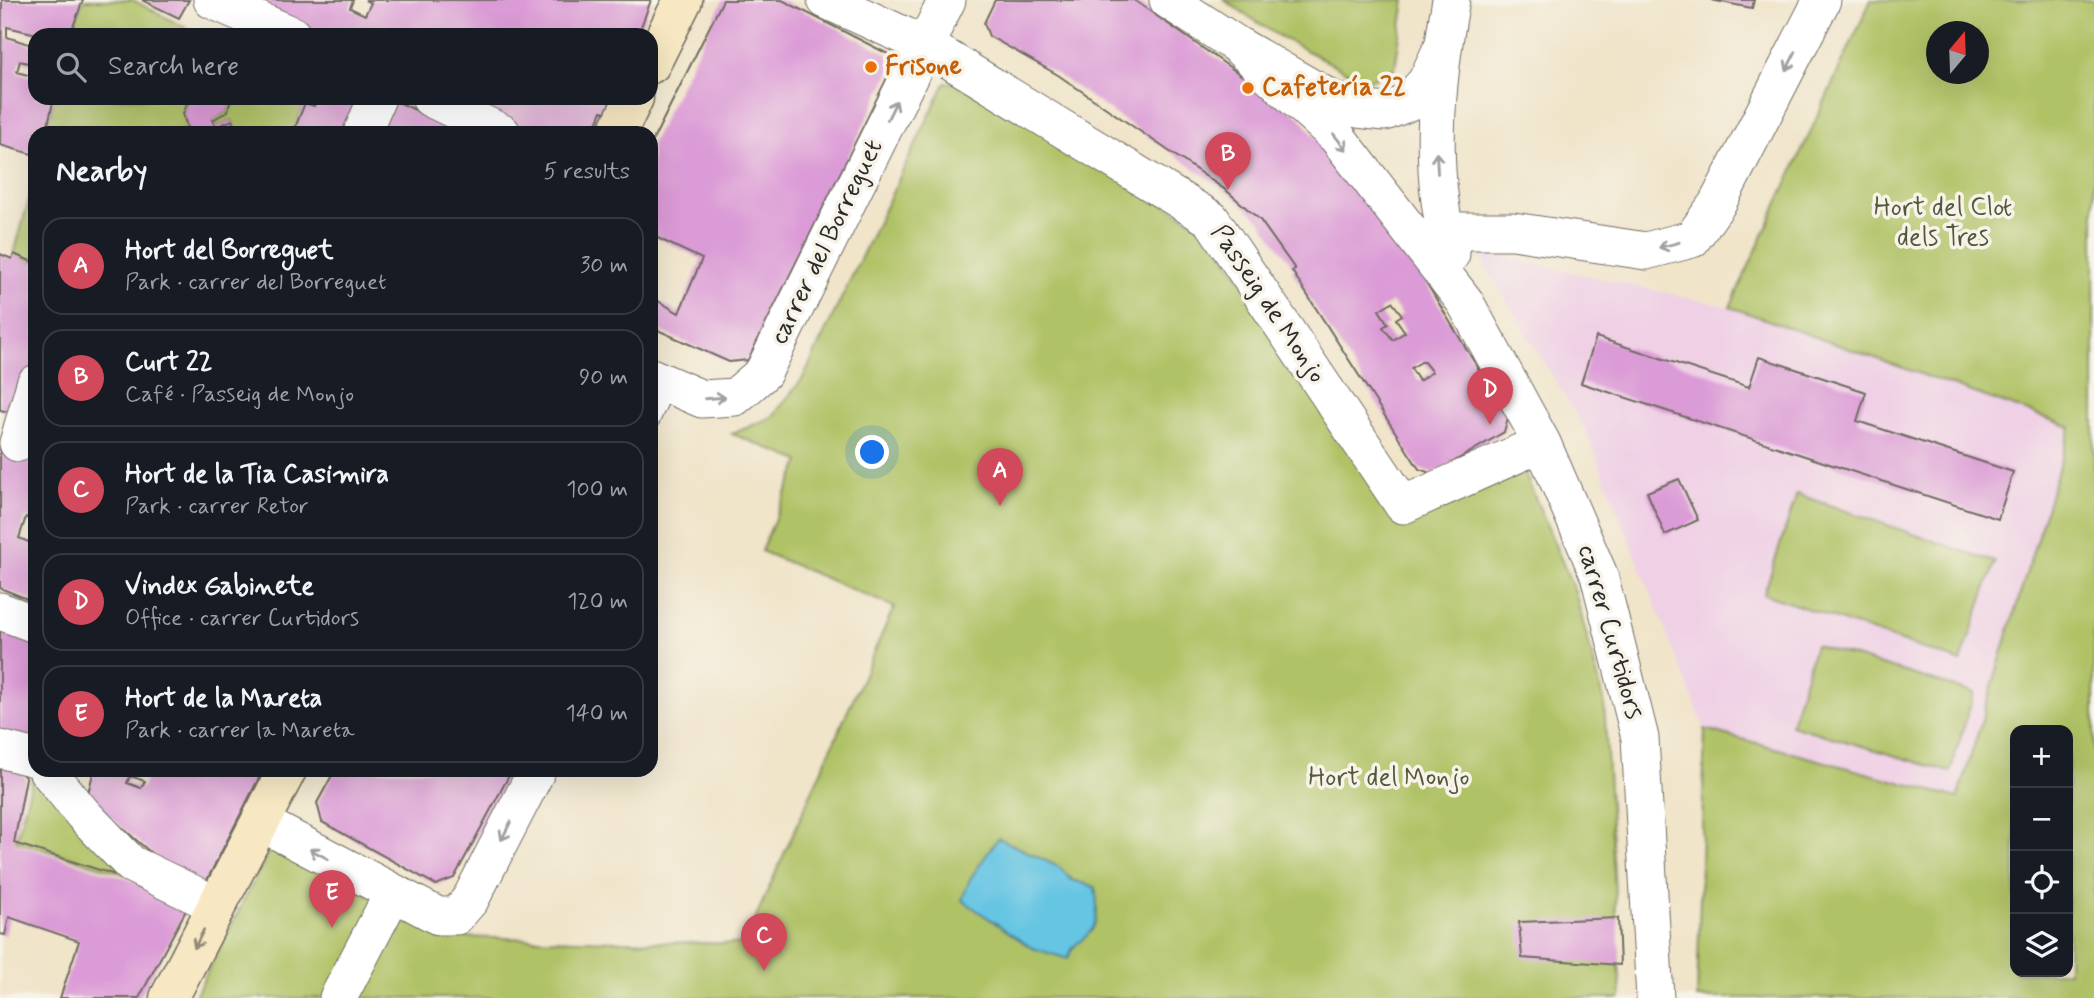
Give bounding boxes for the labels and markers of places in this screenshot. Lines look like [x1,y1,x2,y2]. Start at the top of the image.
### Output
place label: Frisone [885,50,962,84]
marker: Frisone [863,59,879,75]
place label: Cafetería 22 [1262,71,1406,105]
marker: Cafetería 22 [1240,80,1256,96]
pin: B [1205,132,1251,190]
pin: D [1467,367,1513,425]
pin: A [977,448,1023,506]
pin: E [309,870,355,928]
pin: C [741,913,787,971]

